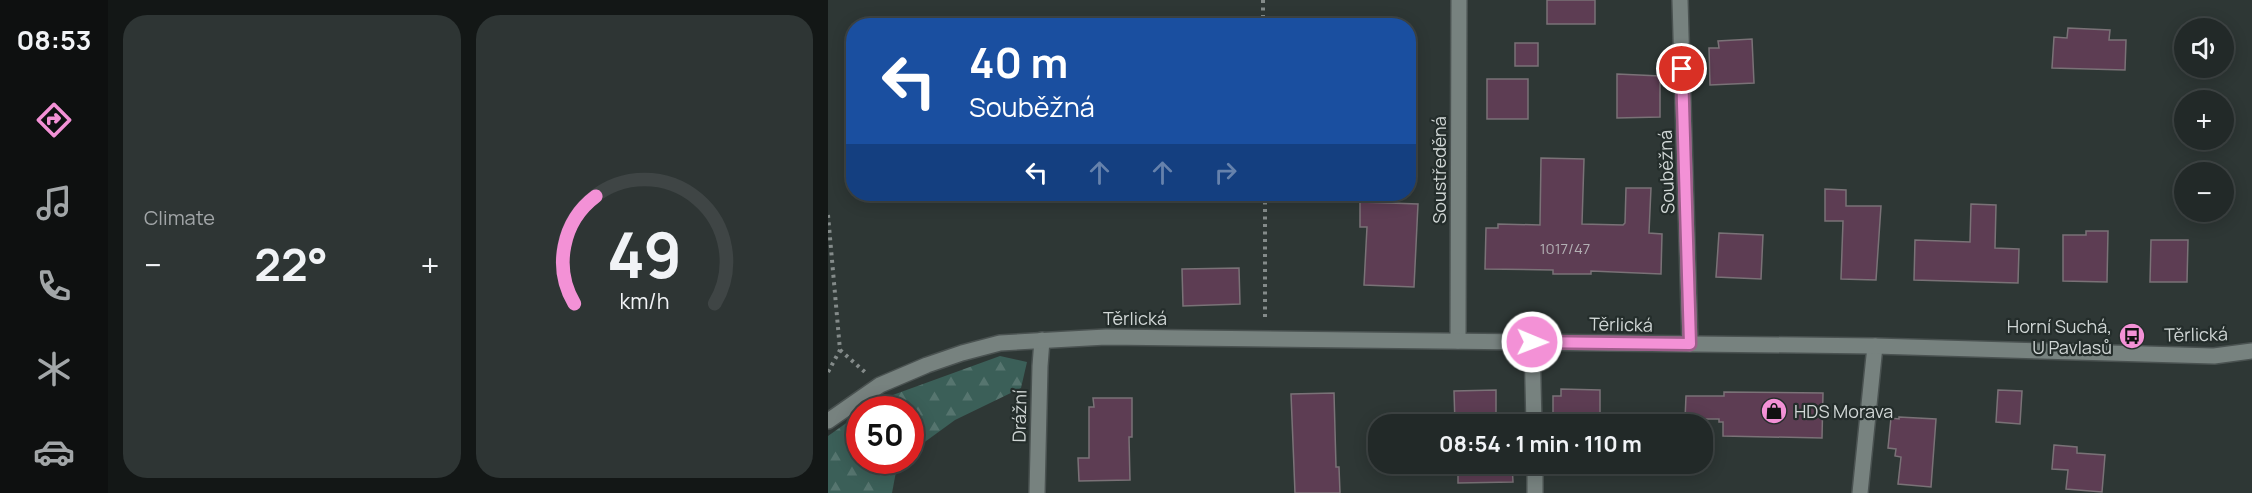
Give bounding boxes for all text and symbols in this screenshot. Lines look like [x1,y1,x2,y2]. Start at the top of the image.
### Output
map controls [2174,18,2234,222]
button: sound [2174,18,2234,78]
text: 08:53 [16,21,92,58]
text: 40 m [969,33,1068,91]
icon: left [870,42,948,120]
pin [1656,43,1707,94]
icon: arrive [1665,52,1698,85]
text: Souběžná [969,88,1095,125]
button: + [2174,90,2234,150]
icon: directions [33,99,75,141]
street label: Soustředěná [1427,116,1451,224]
street label: Souběžná [1653,130,1679,214]
icon: left [1020,156,1053,189]
icon: ahead [1083,156,1116,189]
icon: ahead [1146,156,1179,189]
icon: right [1209,156,1242,189]
button: − [2174,162,2234,222]
icon: music [33,182,75,224]
text: Climate [144,204,215,231]
text: 49 [607,211,682,297]
text: 22° [254,233,328,295]
house number: 1017/47 [1540,238,1590,259]
text: − [144,242,162,287]
text: + [420,242,440,287]
icon: phone [33,265,75,307]
text: km/h [619,286,669,315]
street label: Těrlická [1103,306,1167,330]
position arrow [1500,310,1564,374]
street label: Těrlická [1589,311,1653,337]
place label: Horní Suchá, U Pavlasů [2007,314,2112,359]
bus stop icon: Horní Suchá, U Pavlasů [2117,321,2147,351]
street label: Těrlická [2164,321,2228,347]
icon: climate [33,348,75,390]
street label: Drážní [1007,389,1031,443]
speed limit sign: 50 [846,396,924,474]
shop icon: HDS Morava [1759,396,1789,426]
place label: HDS Morava [1794,399,1893,423]
text: 08:54 · 1 min · 110 m [1439,429,1642,459]
icon: car [33,431,75,473]

